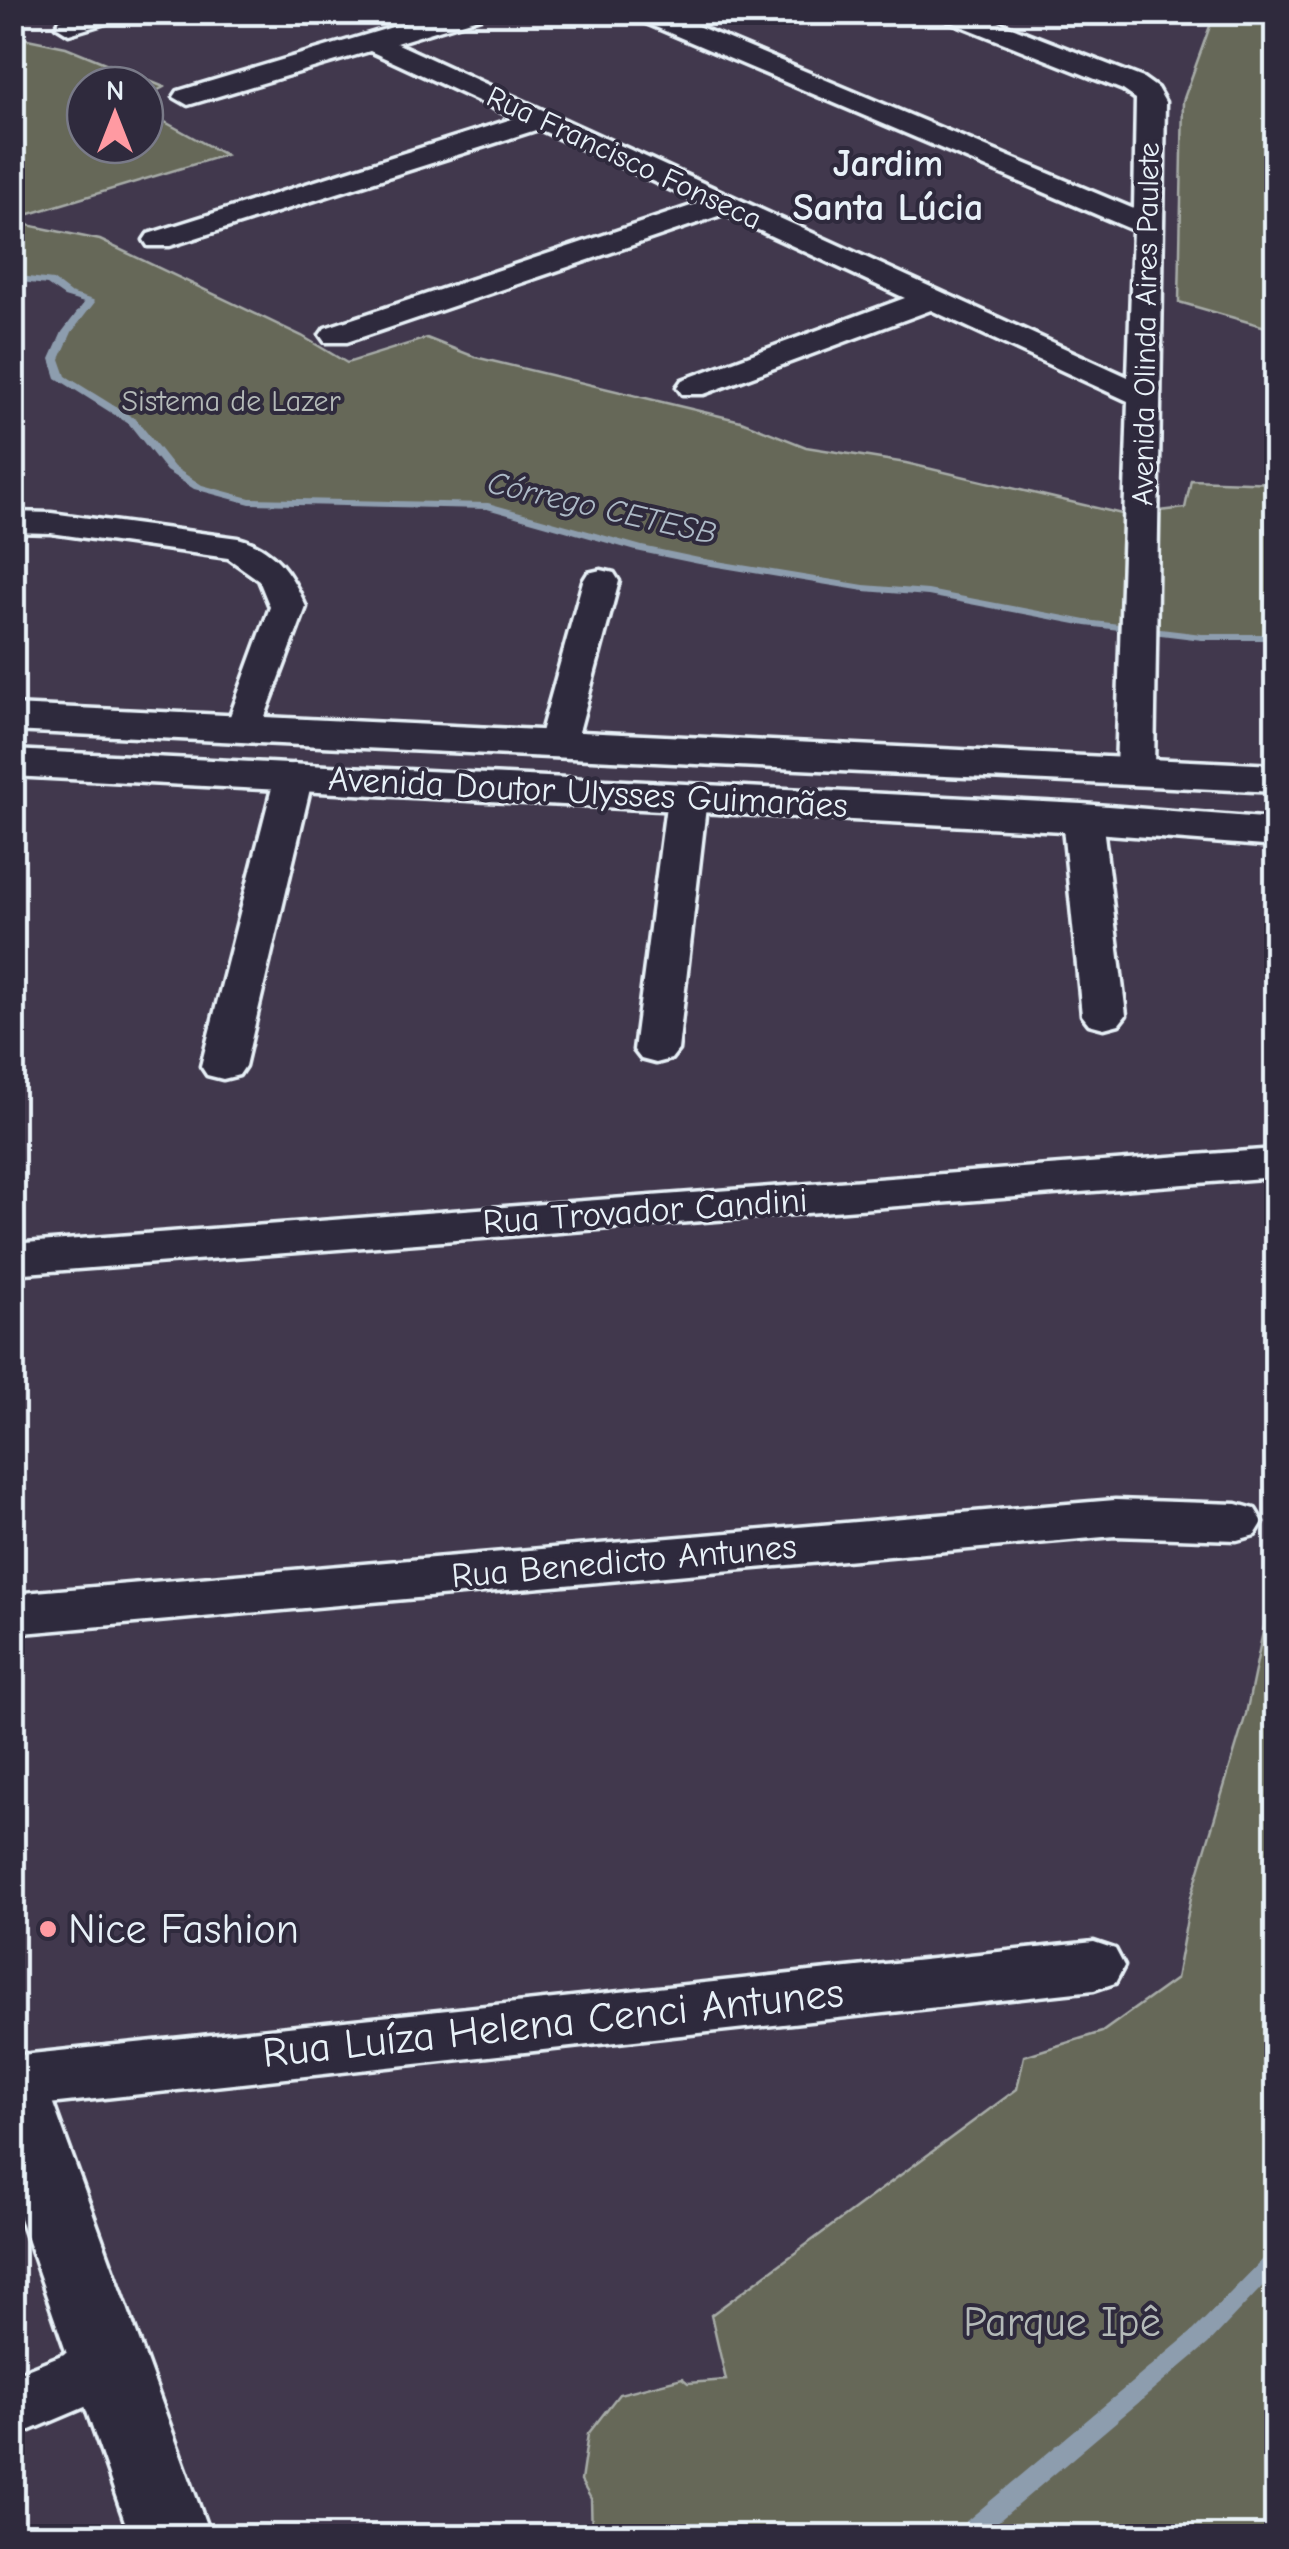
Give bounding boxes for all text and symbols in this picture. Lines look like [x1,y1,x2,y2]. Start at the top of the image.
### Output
north arrow [65,65,165,165]
text: N [106,75,124,107]
street label: Rua Francisco Fonseca [481,79,767,237]
district label: Jardim Santa Lúcia [793,142,983,230]
street label: Avenida Olinda Aires Paulete [1125,142,1167,506]
park label: Sistema de Lazer [121,384,341,419]
water label: Córrego CETESB [484,464,720,552]
street label: Avenida Doutor Ulysses Guimarães [327,758,849,826]
street label: Rua Trovador Candini [481,1179,809,1243]
street label: Rua Benedicto Antunes [450,1525,798,1597]
place label: Nice Fashion [68,1905,299,1954]
marker: Nice Fashion [37,1918,59,1940]
street label: Rua Luíza Helena Cenci Antunes [260,1968,846,2078]
park label: Parque Ipê [963,2298,1161,2347]

